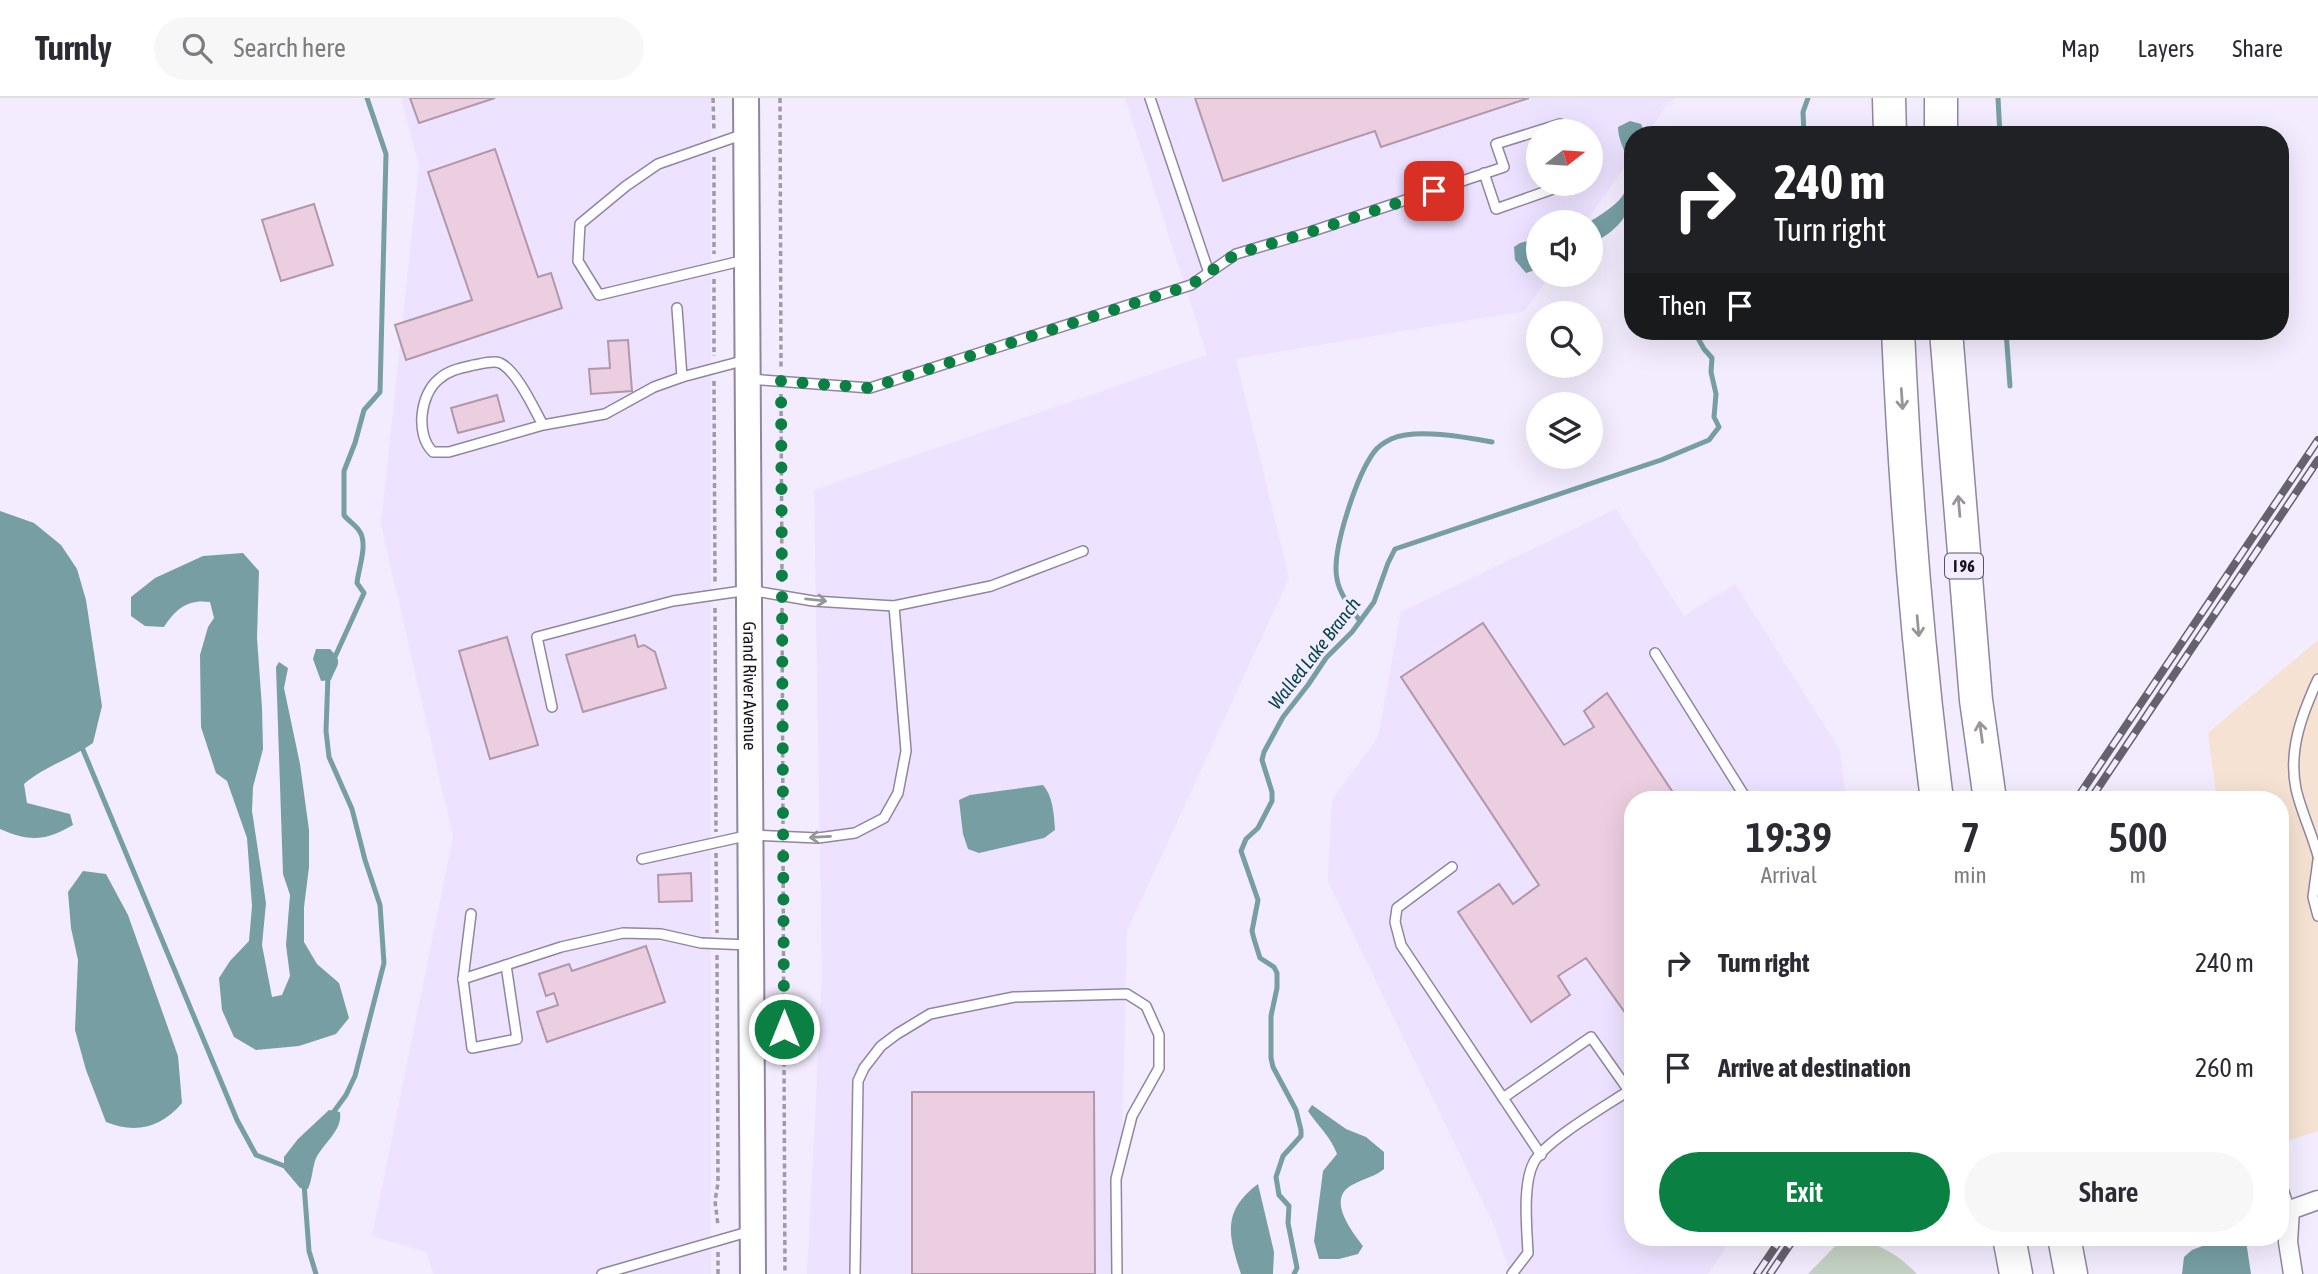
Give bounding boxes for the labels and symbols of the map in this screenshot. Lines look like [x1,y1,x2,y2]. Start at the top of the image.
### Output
north arrow [1526,119,1603,196]
pin [1404,161,1464,221]
one-way arrow [1895,387,1908,410]
one-way arrow [1952,495,1965,518]
road number: I 96 [1945,554,1983,579]
water label: Walled Lake Branch [1264,593,1364,713]
one-way arrow [804,594,827,607]
one-way arrow [1912,614,1925,637]
street label: Grand River Avenue [739,621,761,750]
one-way arrow [1974,721,1987,744]
one-way arrow [809,831,831,844]
position arrow [747,992,821,1066]

